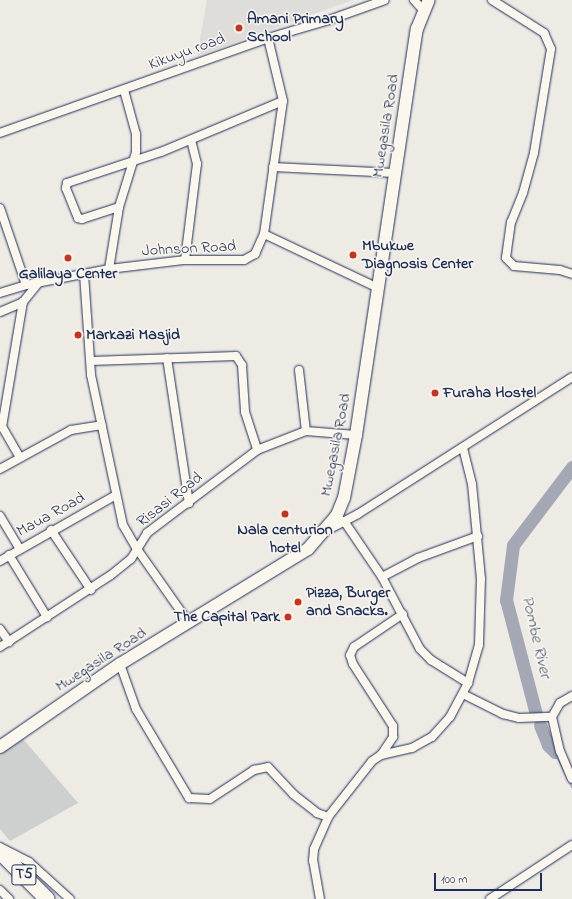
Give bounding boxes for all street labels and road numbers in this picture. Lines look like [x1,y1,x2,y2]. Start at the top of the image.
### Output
street label: Kikuyu road [146,29,228,75]
street label: Mwegasila Road [368,73,404,179]
street label: Johnson Road [141,237,237,261]
street label: Mwegasila Road [317,392,355,498]
street label: Risasi Road [133,468,207,532]
street label: Maua Road [14,488,88,542]
street label: Mwegasila Road [52,624,150,696]
road number: T5 [11,862,37,888]

